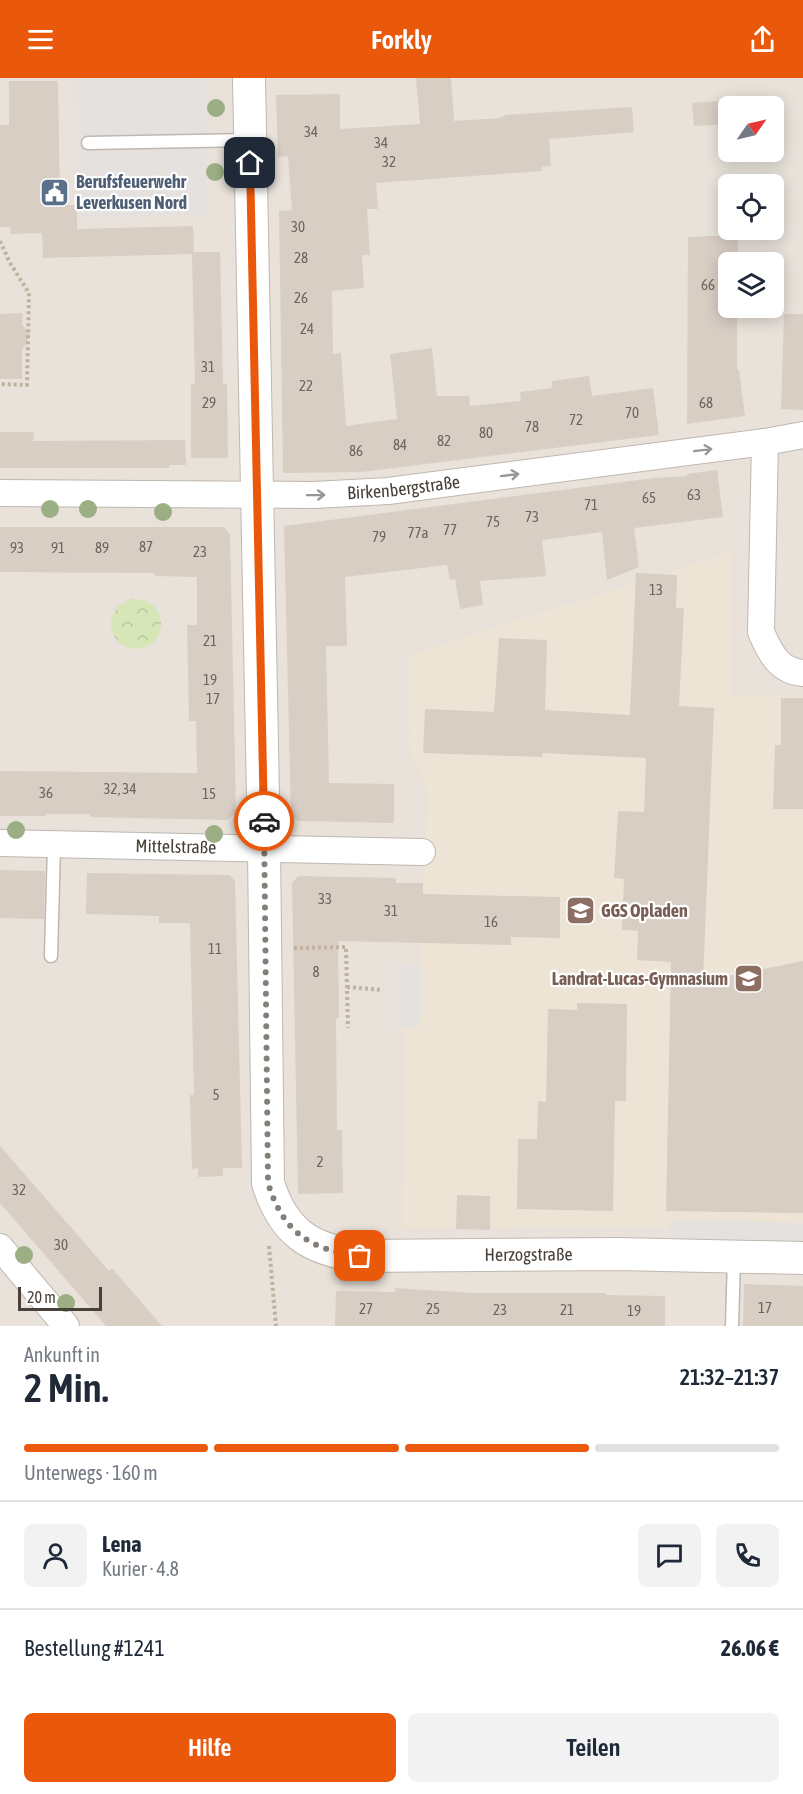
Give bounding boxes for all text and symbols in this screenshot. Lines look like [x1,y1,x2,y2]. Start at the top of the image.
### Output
icon: menu [24,23,57,56]
icon: share [746,23,779,56]
text: Forkly [371,24,432,55]
north arrow [718,96,784,162]
map controls [718,96,784,318]
house number: 34 [304,123,318,140]
house number: 34 [374,134,388,151]
pin [224,137,275,188]
icon: home [233,146,266,179]
house number: 32 [382,153,396,170]
place label: Berufsfeuerwehr Leverkusen Nord [76,171,187,213]
button: locate [718,174,784,240]
public building icon: Berufsfeuerwehr Leverkusen Nord [39,176,71,208]
house number: 30 [291,218,305,235]
house number: 28 [294,249,308,266]
button: layers [718,252,784,318]
house number: 66 [701,276,715,293]
house number: 26 [294,289,308,306]
house number: 24 [300,320,314,337]
house number: 31 [201,358,215,375]
house number: 22 [299,377,313,394]
house number: 29 [202,394,216,411]
house number: 68 [699,394,713,411]
house number: 70 [625,404,639,421]
house number: 72 [569,411,583,428]
house number: 78 [525,418,539,435]
house number: 80 [479,424,493,441]
house number: 82 [437,432,451,449]
house number: 84 [393,436,407,453]
house number: 86 [349,442,363,459]
one-way arrow [693,444,712,455]
one-way arrow [499,469,519,480]
street label: Birkenbergstraße [347,471,461,503]
house number: 63 [687,486,701,503]
one-way arrow [305,489,325,501]
house number: 65 [642,489,656,506]
house number: 71 [584,496,598,513]
house number: 73 [525,508,539,525]
house number: 75 [486,513,500,530]
house number: 77 [443,521,457,538]
house number: 77a [407,524,429,541]
house number: 79 [372,528,386,545]
house number: 87 [139,538,153,555]
house number: 93 [10,539,24,556]
house number: 91 [51,539,65,556]
house number: 89 [95,539,109,556]
house number: 23 [193,543,207,560]
house number: 13 [649,581,663,598]
house number: 21 [203,632,217,649]
house number: 19 [203,671,217,688]
house number: 17 [206,690,220,707]
house number: 32, 34 [104,780,136,797]
house number: 36 [39,784,53,801]
house number: 15 [202,785,216,802]
courier [234,791,294,851]
icon: car [248,805,281,838]
street label: Mittelstraße [135,835,217,858]
house number: 33 [318,890,332,907]
school or university icon: GGS Opladen [564,895,596,927]
place label: GGS Opladen [601,900,688,921]
house number: 31 [384,902,398,919]
house number: 16 [484,913,498,930]
house number: 11 [208,940,222,957]
house number: 8 [312,963,320,980]
school or university icon: Landrat-Lucas-Gymnasium [733,963,765,995]
place label: Landrat-Lucas-Gymnasium [552,968,728,989]
house number: 5 [212,1086,220,1103]
house number: 2 [316,1153,324,1170]
house number: 32 [12,1181,26,1198]
pin [334,1230,385,1281]
house number: 30 [54,1236,68,1253]
icon: bag [343,1239,376,1272]
street label: Herzogstraße [484,1243,573,1265]
scale bar [18,1284,102,1312]
text: 20 m [27,1288,56,1306]
house number: 17 [758,1299,772,1316]
house number: 27 [359,1300,373,1317]
house number: 25 [426,1300,440,1317]
house number: 23 [493,1301,507,1318]
house number: 21 [560,1301,574,1318]
house number: 19 [627,1302,641,1319]
text: Ankunft in [24,1343,100,1366]
text: 21:32–21:37 [680,1364,779,1390]
text: 2 Min. [24,1366,109,1410]
text: Unterwegs · 160 m [24,1461,158,1484]
button: person [24,1524,87,1587]
button: chat [638,1524,701,1587]
button: phone [716,1524,779,1587]
text: Lena [102,1531,141,1557]
text: Kurier · 4.8 [102,1557,179,1580]
text: Bestellung #1241 [24,1635,165,1661]
text: 26.06 € [721,1635,779,1661]
button: Hilfe [24,1713,396,1782]
button: Teilen [408,1713,779,1782]

